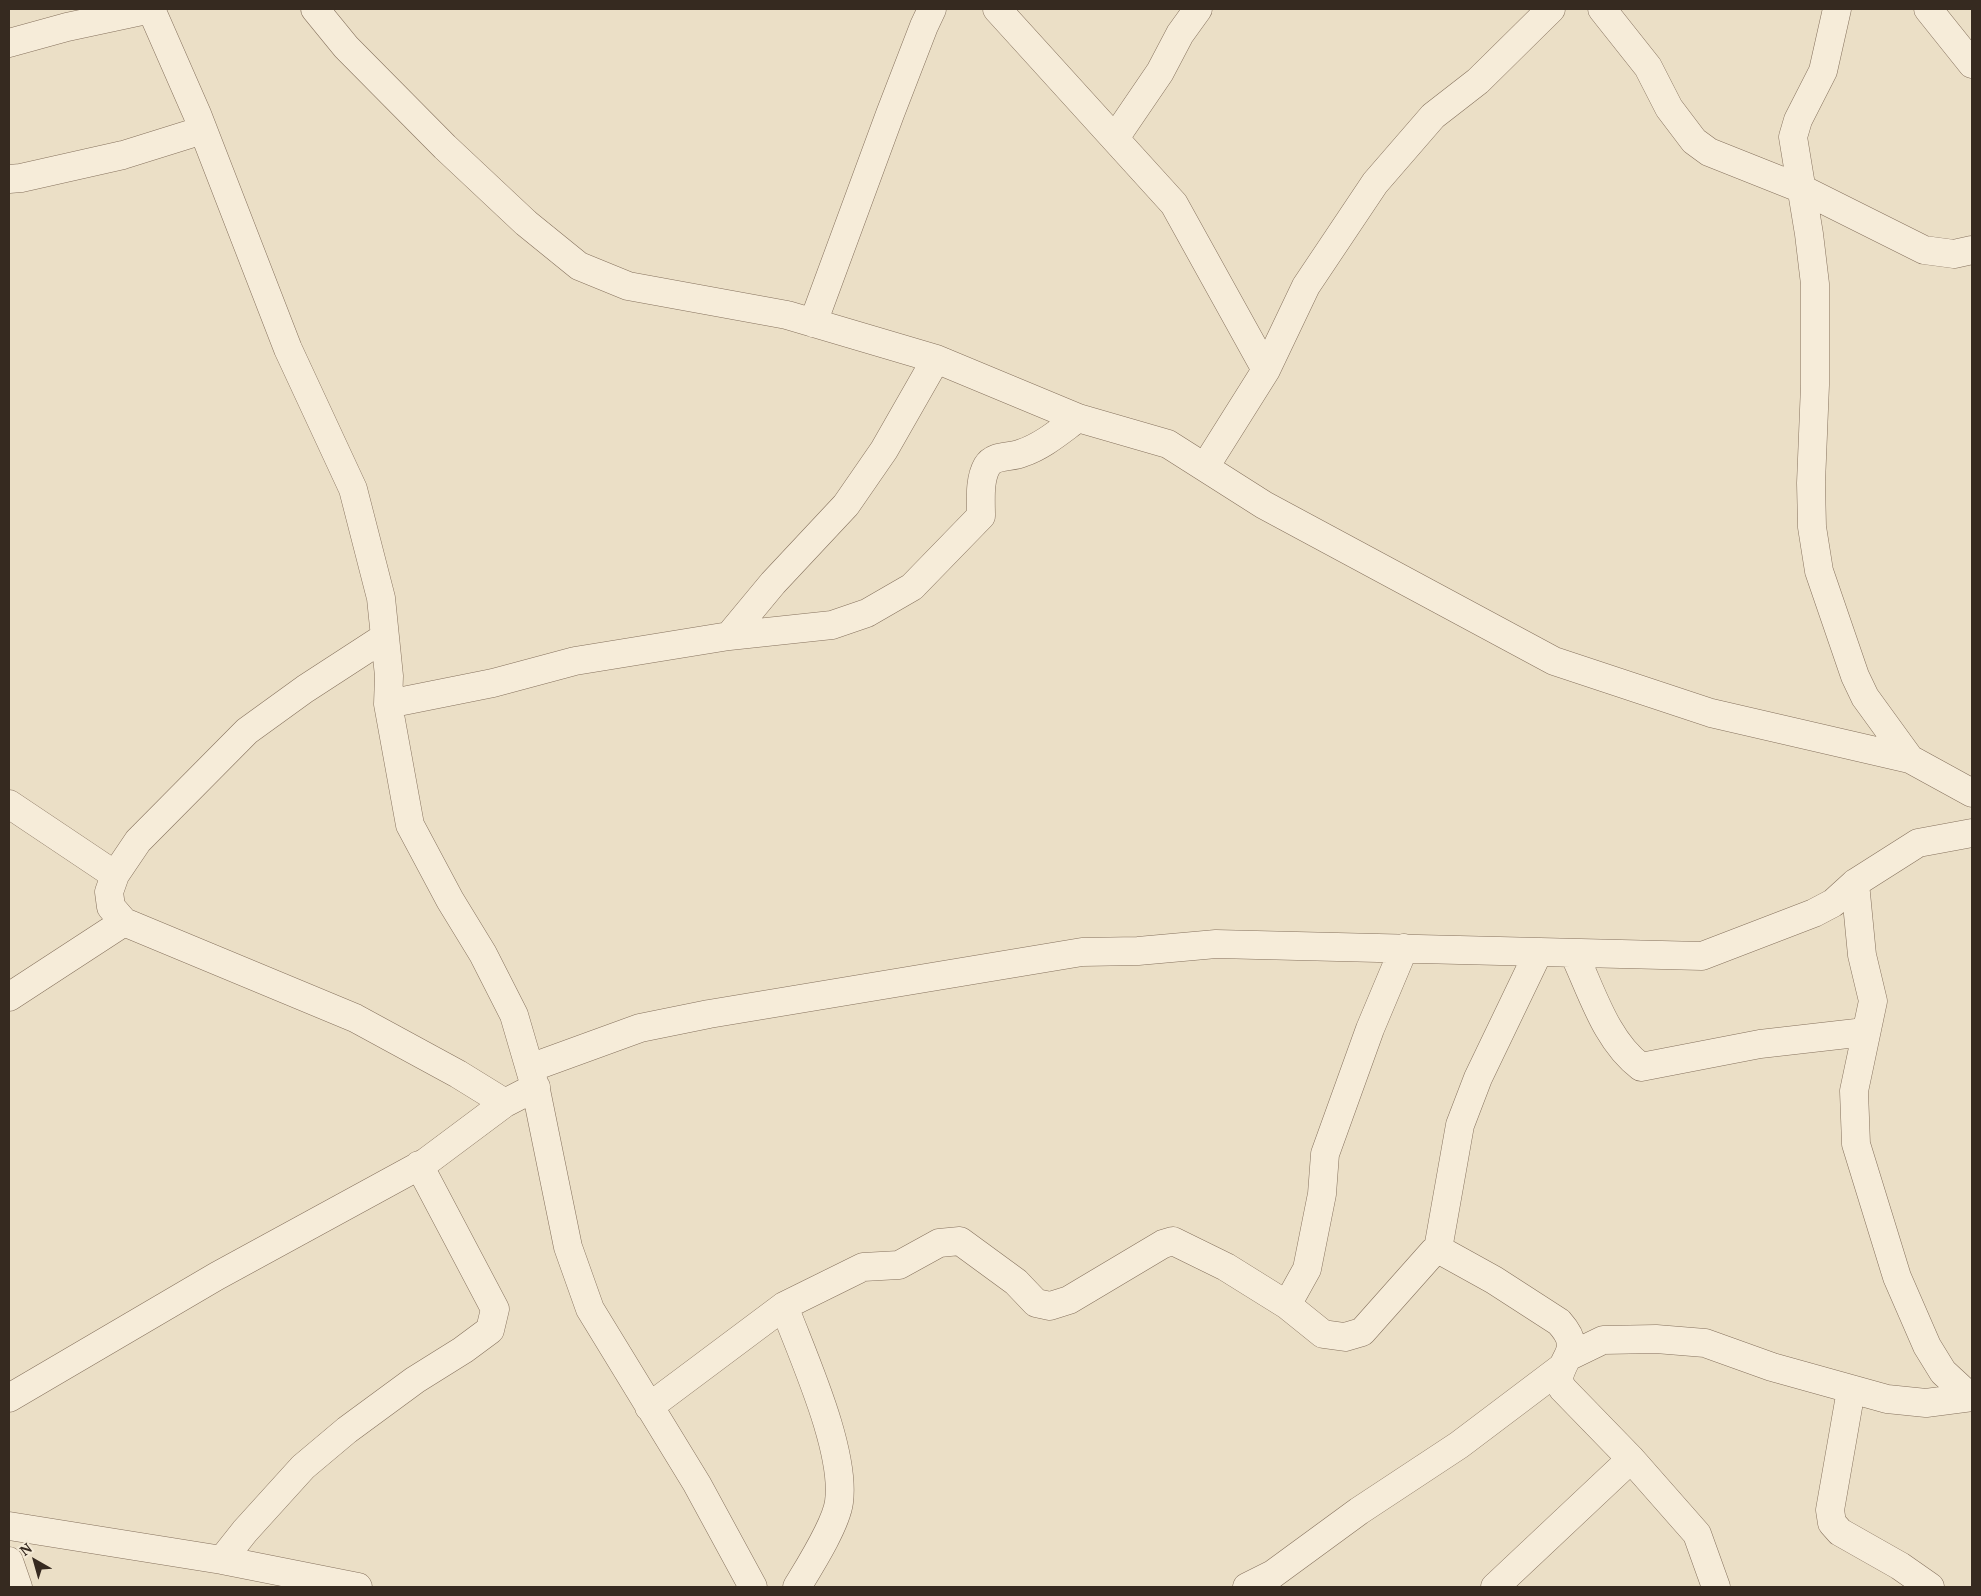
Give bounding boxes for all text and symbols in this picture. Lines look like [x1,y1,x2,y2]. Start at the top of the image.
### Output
north arrow [10,1536,60,1586]
text: N [15,1538,35,1560]

